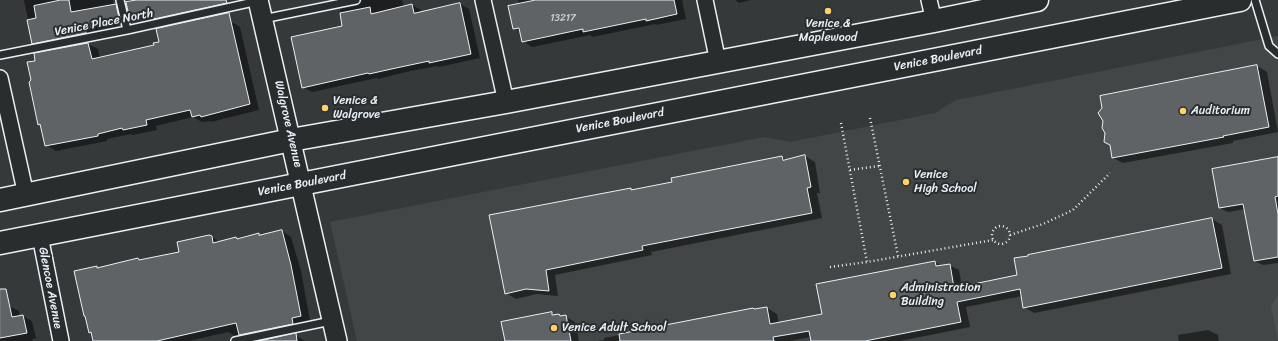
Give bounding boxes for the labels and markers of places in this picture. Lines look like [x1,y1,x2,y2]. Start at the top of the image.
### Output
marker: Venice & Maplewood [823,6,833,16]
place label: Venice & Maplewood [799,17,857,45]
place label: Venice & Walgrove [333,94,380,122]
marker: Venice & Walgrove [320,103,330,113]
place label: Auditorium [1191,104,1250,118]
marker: Auditorium [1178,106,1188,116]
place label: Venice High School [914,168,977,196]
marker: Venice High School [901,177,911,187]
place label: Administration Building [901,281,980,309]
marker: Administration Building [888,290,898,300]
place label: Venice Adult School [562,321,666,335]
marker: Venice Adult School [549,323,559,333]

